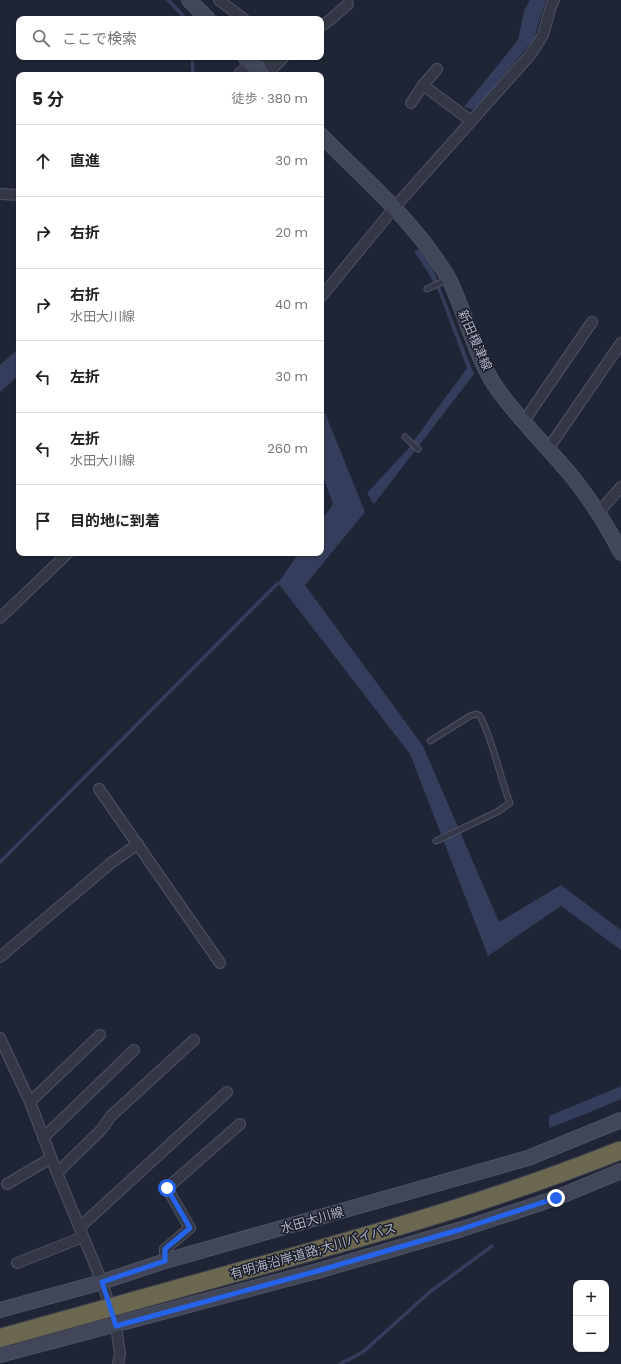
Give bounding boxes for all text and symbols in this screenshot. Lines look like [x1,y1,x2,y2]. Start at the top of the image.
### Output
search box [16,16,324,60]
icon: search [30,27,52,49]
text: ここで検索 [62,28,137,49]
text: 5 分 [32,87,64,111]
text: 徒歩 · 380 m [231,89,308,108]
icon: ahead [32,150,54,172]
text: 直進 [70,150,100,171]
text: 30 m [275,151,308,170]
icon: right [32,222,54,244]
text: 右折 [70,222,100,243]
text: 20 m [275,223,308,242]
text: 右折 [70,284,100,305]
icon: right [32,294,54,316]
text: 40 m [275,295,308,314]
street label: 新田榎津線 [453,306,497,374]
text: 水田大川線 [70,307,135,326]
icon: left [32,366,54,388]
text: 左折 [70,366,100,387]
text: 30 m [275,367,308,386]
text: 左折 [70,428,100,449]
icon: left [32,438,54,460]
text: 260 m [267,439,308,458]
text: 水田大川線 [70,451,135,470]
icon: arrive [32,510,54,532]
text: 目的地に到着 [70,510,160,531]
route start [158,1179,176,1197]
route end [547,1189,565,1207]
street label: 水田大川線 [278,1202,346,1238]
street label: 有明海沿岸道路;大川バイパス [228,1218,398,1284]
map controls [573,1280,609,1352]
button: + [573,1280,609,1316]
button: − [573,1316,609,1352]

